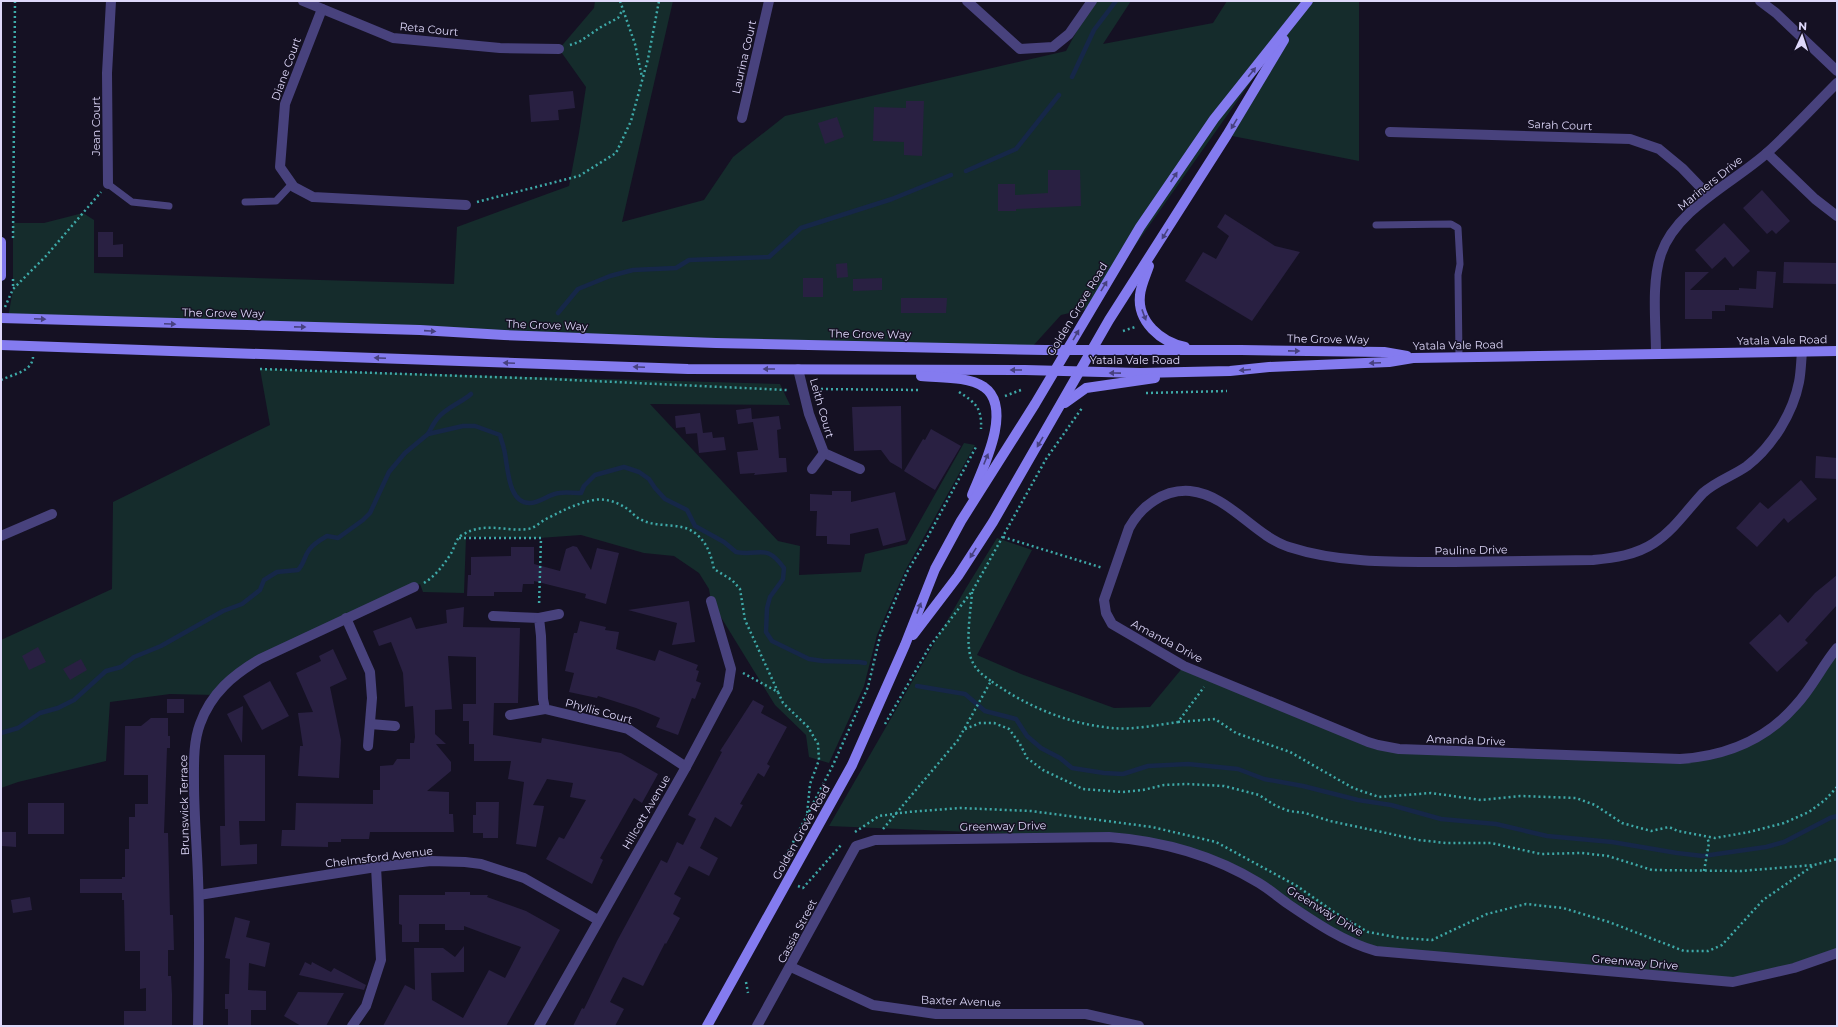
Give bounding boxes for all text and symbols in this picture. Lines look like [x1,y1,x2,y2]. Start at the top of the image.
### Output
north arrow [1782,16,1822,56]
street label: Laurina Court [729,18,759,95]
street label: Reta Court [399,19,460,39]
text: N [1798,19,1807,33]
street label: Diane Court [268,35,304,103]
one-way arrow [1247,67,1256,78]
street label: Jean Court [89,96,103,157]
street label: Sarah Court [1527,117,1593,133]
one-way arrow [1231,118,1238,130]
street label: Mariners Drive [1675,152,1746,214]
one-way arrow [1170,171,1178,182]
one-way arrow [1161,229,1169,239]
street label: Golden Grove Road [1044,260,1110,358]
one-way arrow [1101,280,1108,292]
street label: The Grove Way [182,305,264,321]
one-way arrow [1141,309,1147,321]
one-way arrow [34,316,46,323]
street label: The Grove Way [506,317,588,333]
one-way arrow [164,321,177,327]
one-way arrow [294,324,307,330]
street label: The Grove Way [829,326,911,342]
one-way arrow [424,327,436,334]
one-way arrow [1072,329,1079,341]
street label: The Grove Way [1287,331,1369,347]
street label: Yatala Vale Road [1737,332,1827,348]
street label: Yatala Vale Road [1413,337,1503,353]
one-way arrow [1288,347,1300,354]
street label: Yatala Vale Road [1090,353,1180,367]
one-way arrow [374,355,386,362]
one-way arrow [503,359,515,366]
one-way arrow [1369,359,1381,366]
one-way arrow [632,364,645,370]
one-way arrow [762,366,775,372]
one-way arrow [1239,366,1251,373]
one-way arrow [1009,367,1022,373]
one-way arrow [1108,370,1121,376]
street label: Leith Court [807,376,837,440]
one-way arrow [1036,436,1043,448]
one-way arrow [983,453,989,464]
street label: Pauline Drive [1434,542,1508,558]
one-way arrow [969,547,976,559]
one-way arrow [917,602,923,614]
street label: Amanda Drive [1129,616,1206,666]
street label: Phyllis Court [564,695,635,727]
street label: Amanda Drive [1426,732,1506,748]
street label: Brunswick Terrace [176,754,192,856]
street label: Hillcott Avenue [619,772,673,852]
street label: Golden Grove Road [769,782,833,882]
street label: Greenway Drive [959,818,1047,834]
street label: Chelmsford Avenue [324,843,434,871]
street label: Greenway Drive [1284,883,1366,940]
street label: Cassia Street [774,896,820,965]
street label: Greenway Drive [1591,951,1679,973]
street label: Baxter Avenue [921,993,1002,1009]

